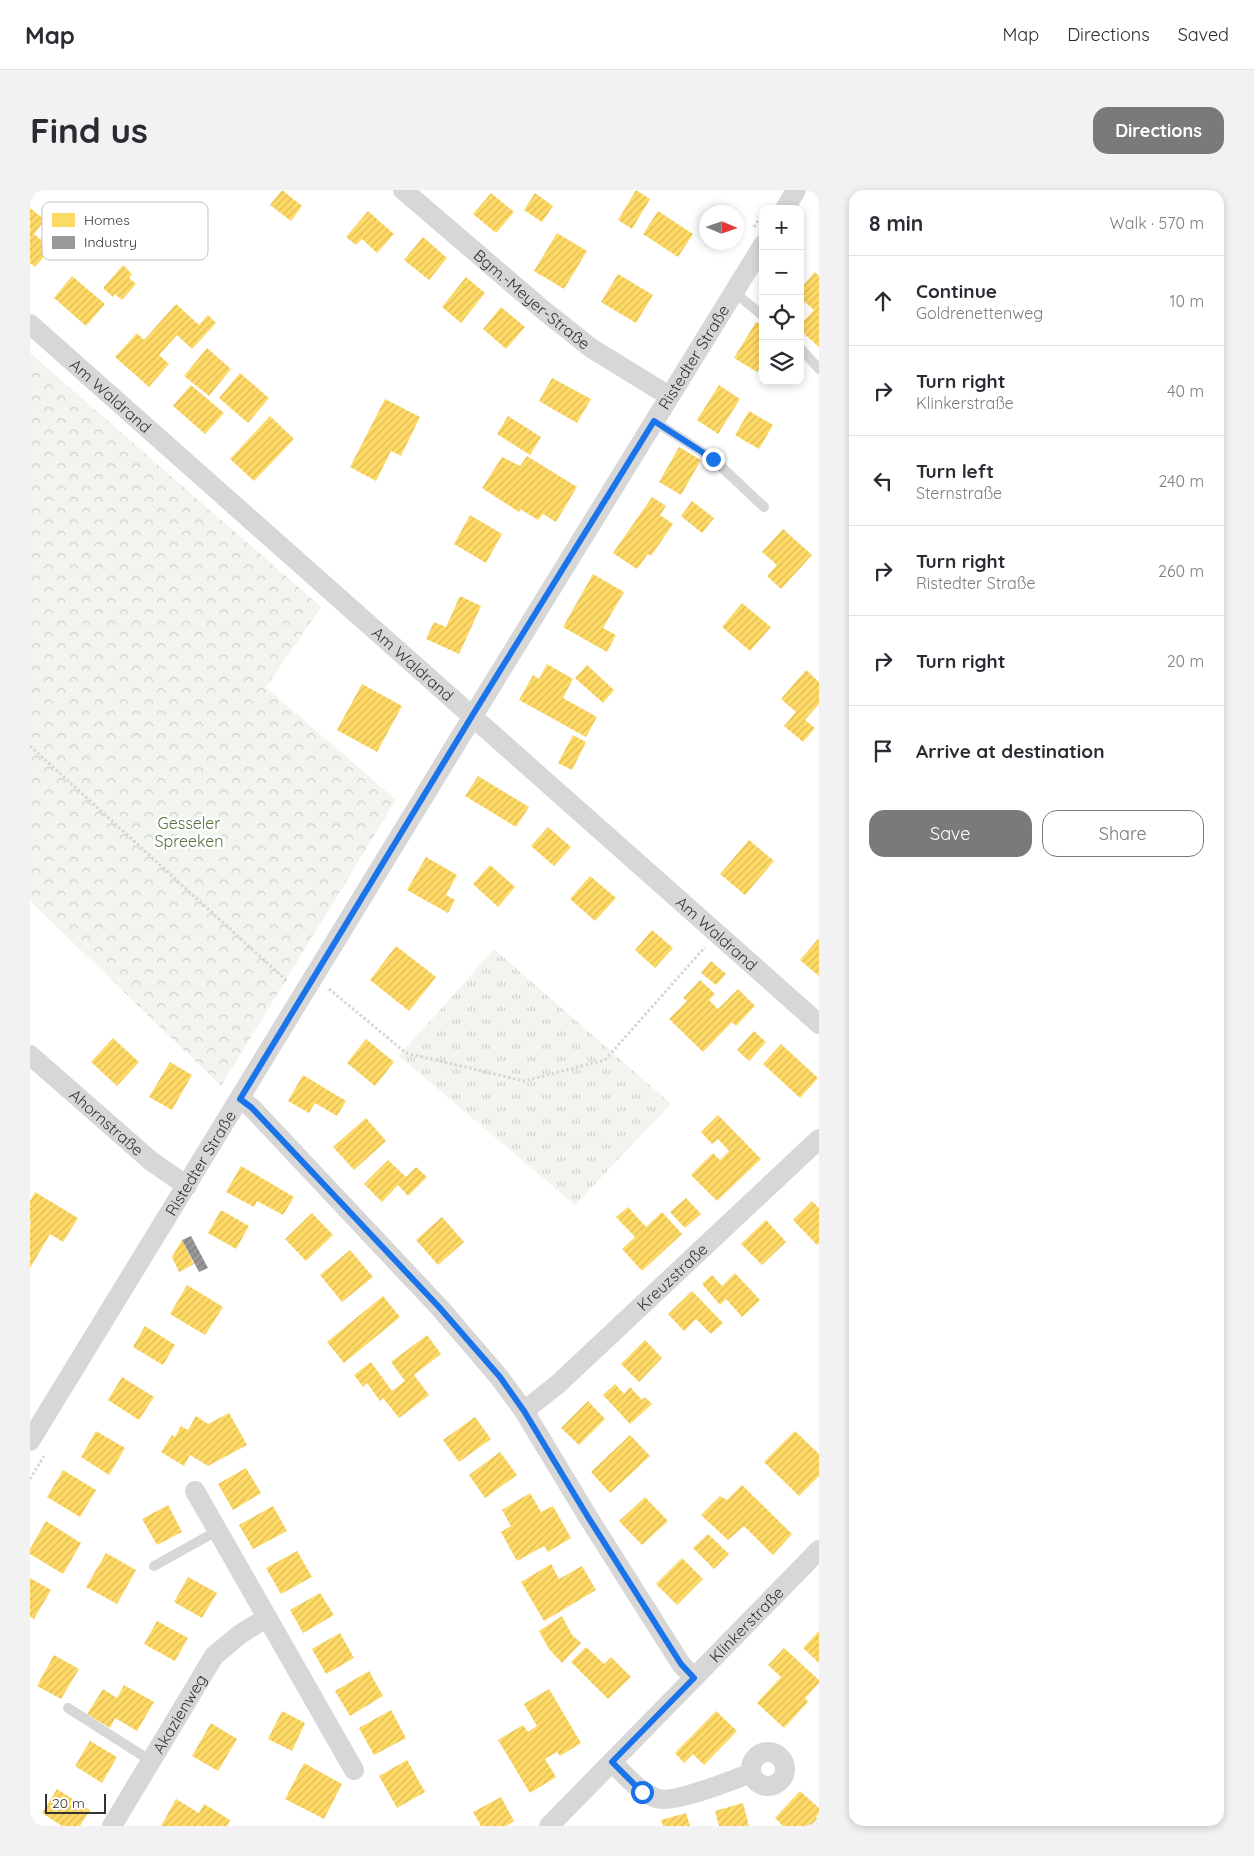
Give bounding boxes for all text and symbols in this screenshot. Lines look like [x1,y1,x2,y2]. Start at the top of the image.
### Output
text: Map [25,20,75,50]
text: Map [1002,23,1039,46]
text: Directions [1067,23,1150,46]
text: Saved [1178,23,1229,46]
button: Directions [1093,107,1224,154]
text: Find us [30,108,148,152]
legend [42,202,208,260]
north arrow [699,205,744,250]
map controls [759,205,804,385]
button: + [759,205,804,250]
text: 8 min [869,210,923,236]
text: Homes [84,211,130,229]
text: Walk · 570 m [1109,213,1204,233]
text: Industry [84,233,137,251]
street label: Bgm.-Meyer-Straße [470,245,594,353]
button: − [759,250,804,295]
text: Continue [916,279,997,303]
icon: ahead [869,287,897,315]
text: 10 m [1170,291,1204,311]
button: locate [759,295,804,340]
street label: Ristedter Straße [654,301,734,413]
text: Goldrenettenweg [916,303,1043,323]
button: layers [759,340,804,385]
street label: Am Waldrand [66,354,156,437]
text: Turn right [916,369,1005,393]
icon: right [869,377,897,405]
text: 40 m [1167,381,1204,401]
text: Klinkerstraße [916,393,1014,413]
route end [702,448,725,471]
text: Turn left [916,459,994,483]
icon: left [869,467,897,495]
text: 240 m [1158,471,1204,491]
text: Sternstraße [916,483,1002,503]
text: Turn right [916,549,1005,573]
icon: right [869,557,897,585]
text: 260 m [1158,561,1204,581]
text: Ristedter Straße [916,573,1035,593]
street label: Am Waldrand [368,622,458,705]
icon: right [869,647,897,675]
text: Turn right [916,649,1005,673]
text: 20 m [1167,651,1204,671]
icon: arrive [869,737,897,765]
text: Arrive at destination [916,739,1105,763]
button: Save [869,810,1032,857]
button: Share [1042,810,1204,857]
park label: Gesseler Spreeken [154,813,224,851]
street label: Am Waldrand [672,892,762,975]
street label: Ahornstraße [66,1084,148,1160]
street label: Ristedter Straße [161,1107,240,1219]
street label: Kreuzstraße [633,1239,712,1315]
street label: Klinkerstraße [705,1582,788,1666]
street label: Akazienweg [148,1670,211,1757]
route start [631,1781,654,1804]
scale bar [45,1791,106,1814]
text: 20 m [52,1794,85,1812]

